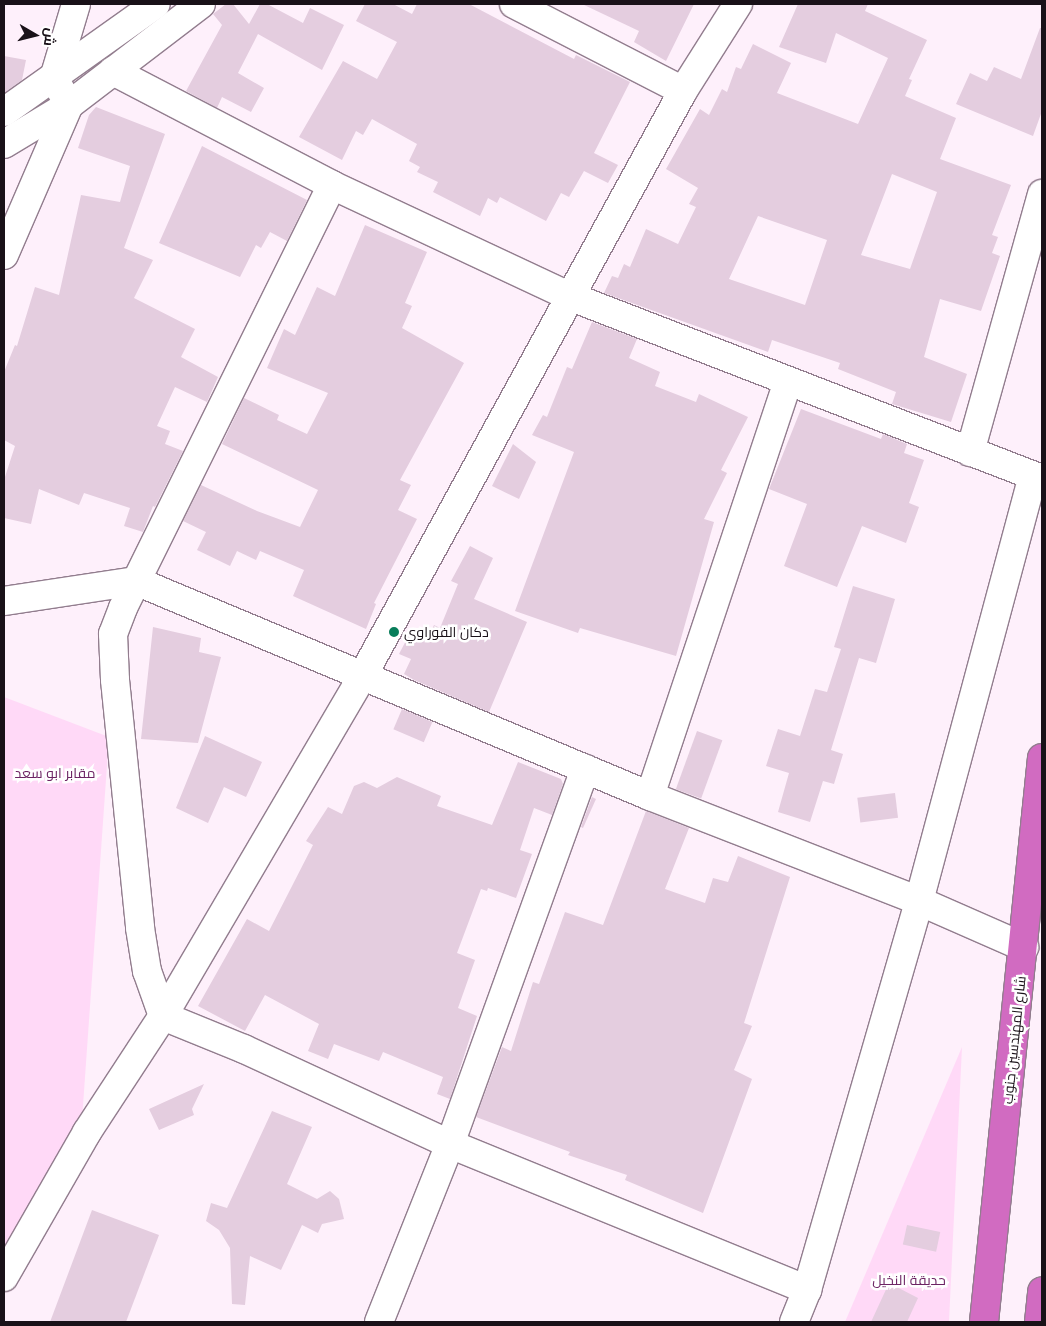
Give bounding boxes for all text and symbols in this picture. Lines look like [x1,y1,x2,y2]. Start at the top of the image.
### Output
north arrow [10,10,60,60]
text: ش [40,27,61,47]
place label: دكان الفوراوي [404,624,489,640]
marker: دكان الفوراوي [388,626,400,638]
park label: مقابر ابو سعد [15,765,95,781]
street label: شارع المهندسين جنوب [999,975,1029,1105]
park label: حديقة النخيل [872,1272,946,1288]

